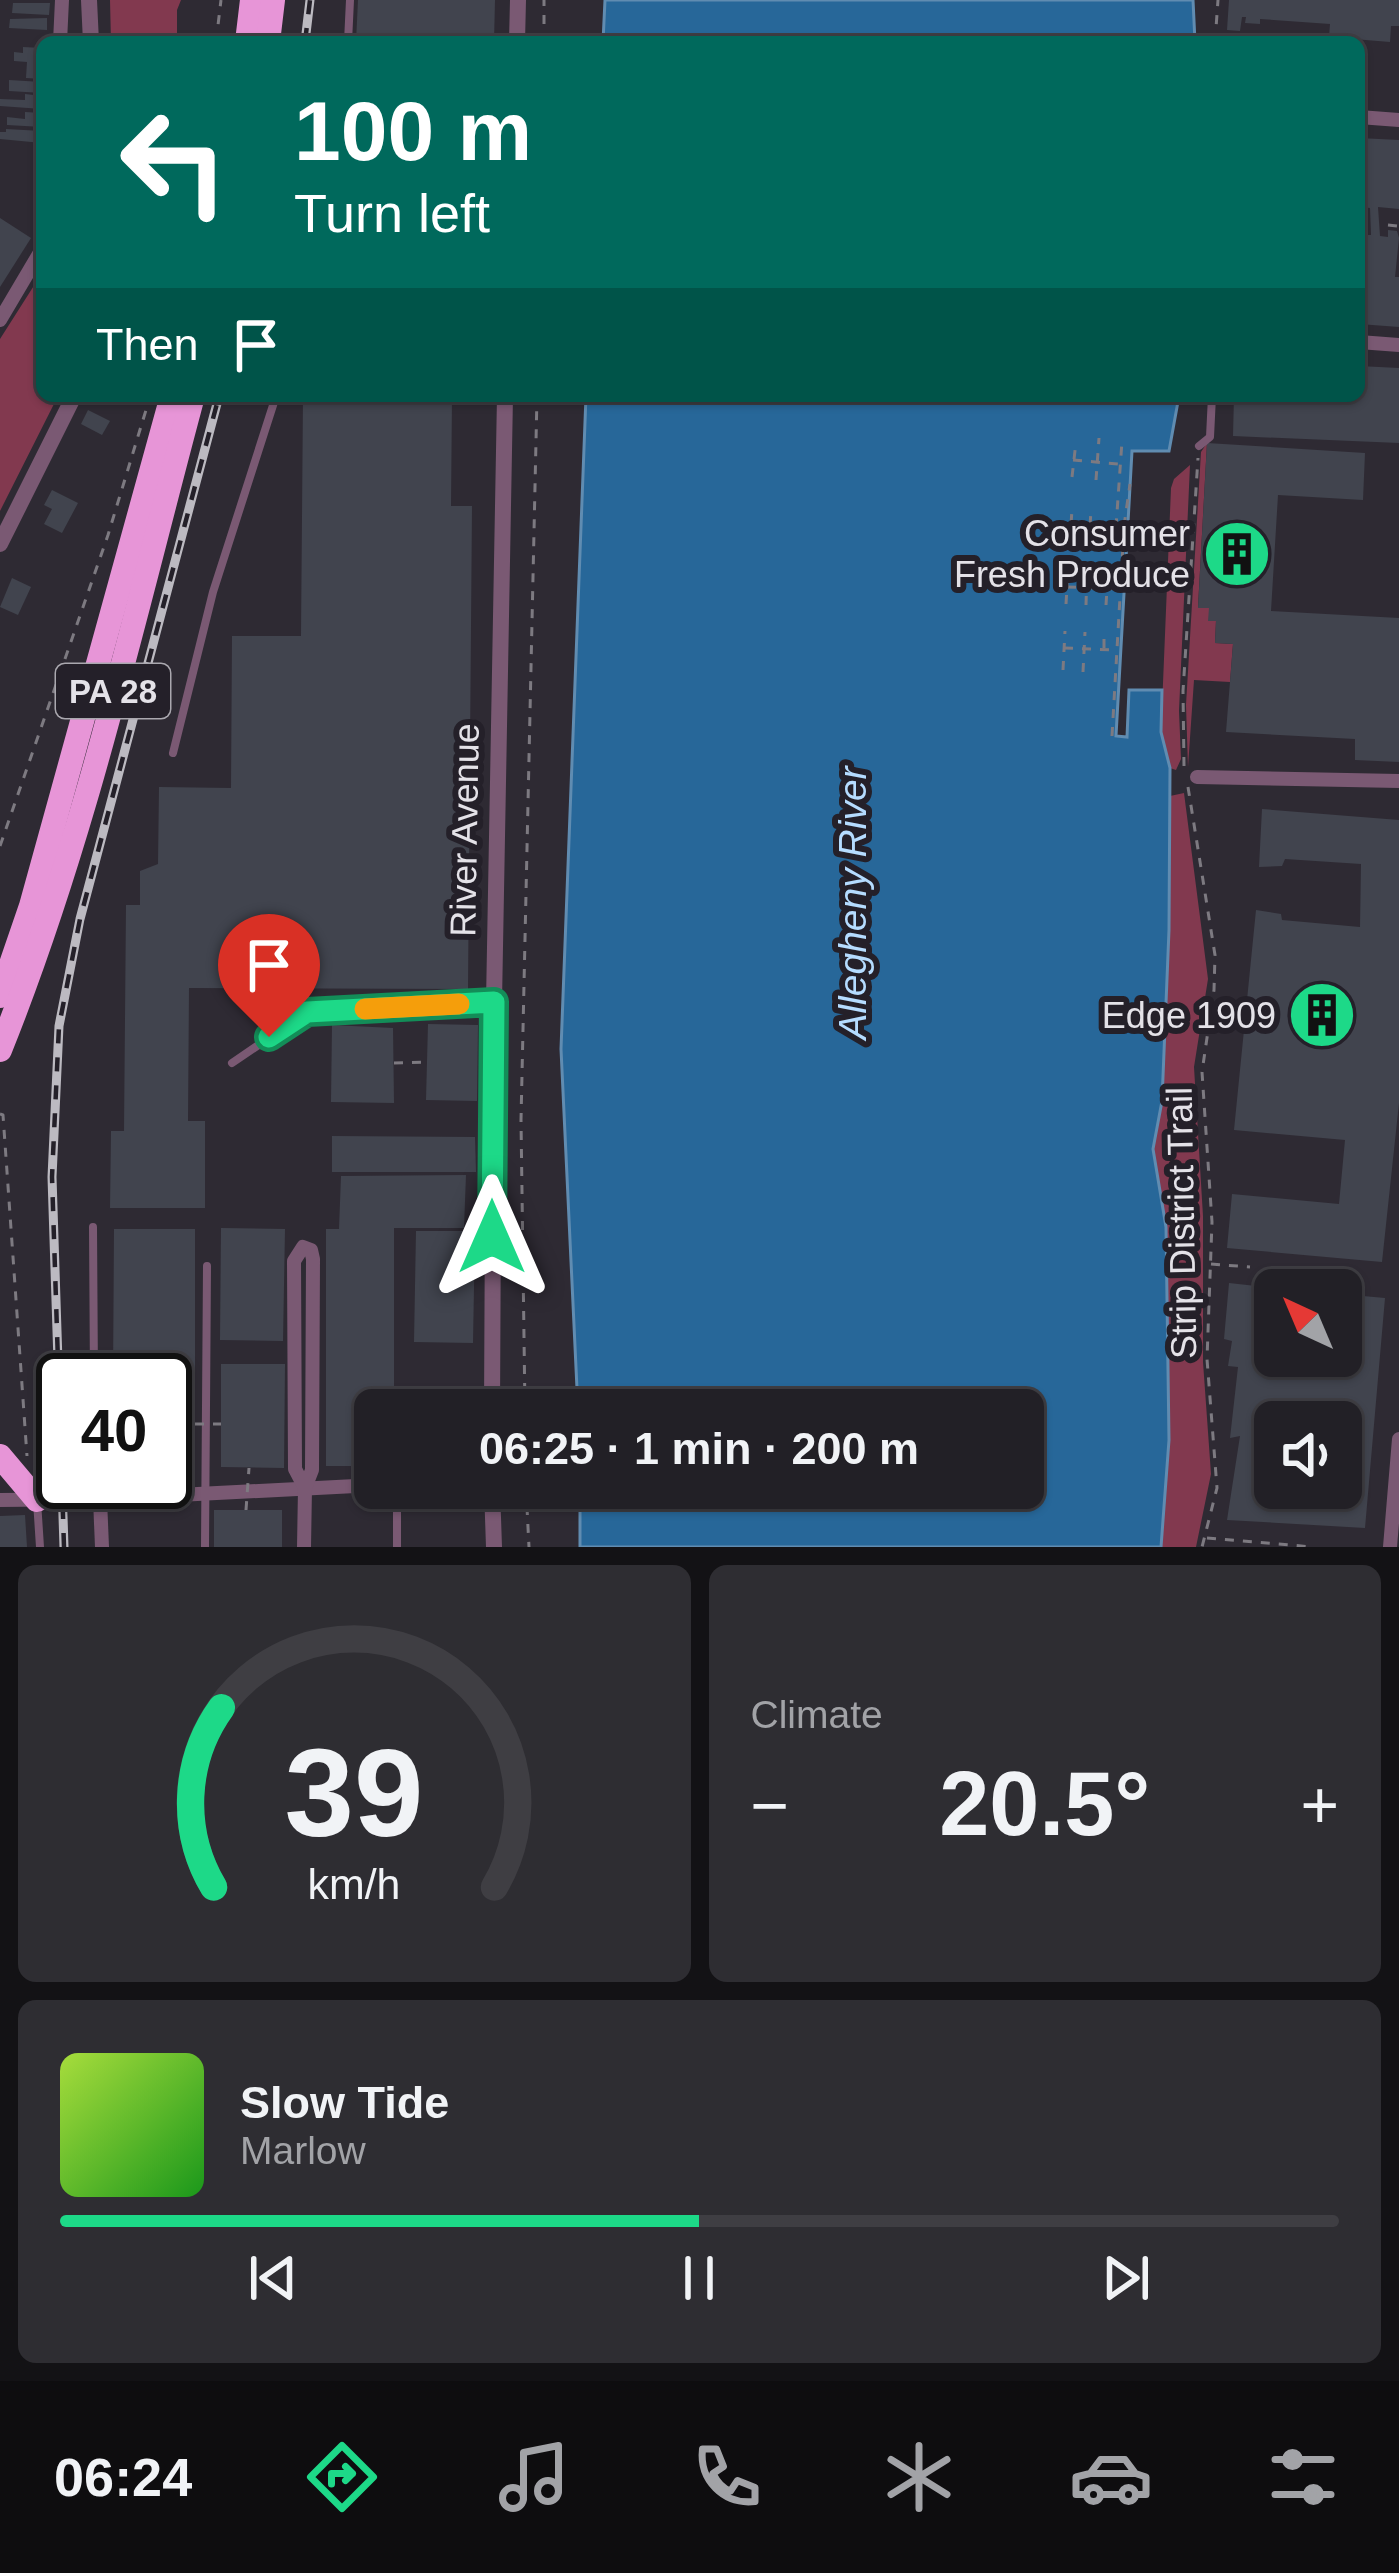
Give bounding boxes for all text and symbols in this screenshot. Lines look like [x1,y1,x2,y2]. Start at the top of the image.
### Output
icon: left [96,84,252,240]
text: 100 m [294,84,532,178]
text: Turn left [294,183,490,243]
icon: arrive [223,312,289,378]
text: Then [96,319,199,370]
place label: Consumer Fresh Produce [954,513,1190,595]
building icon: Consumer Fresh Produce [1202,519,1272,589]
road number: PA 28 [56,664,170,718]
street label: River Avenue [442,723,487,937]
water label: Allegheny River [831,764,874,1042]
pin [218,914,320,1037]
icon: arrive [236,932,302,998]
building icon: Edge 1909 [1287,980,1357,1050]
place label: Edge 1909 [1102,995,1276,1036]
street label: Strip District Trail [1159,1087,1204,1359]
position arrow [429,1174,555,1300]
north arrow [1254,1269,1362,1377]
map controls [1254,1269,1362,1509]
speed limit sign: 40 [36,1353,192,1509]
button: sound [1254,1401,1362,1509]
text: 06:25 · 1 min · 200 m [479,1423,919,1474]
text: Climate [751,1693,883,1736]
text: 39 [285,1723,424,1862]
text: 20.5° [939,1754,1150,1854]
text: − [751,1768,789,1842]
text: + [1300,1768,1339,1842]
text: km/h [308,1859,401,1907]
text: Slow Tide [240,2077,449,2128]
text: Marlow [240,2129,366,2172]
icon: previous [240,2245,306,2311]
icon: pause [666,2245,732,2311]
icon: next [1093,2245,1159,2311]
icon: directions [300,2435,384,2519]
icon: music [492,2435,576,2519]
icon: phone [685,2435,769,2519]
icon: climate [877,2435,961,2519]
icon: car [1069,2435,1153,2519]
icon: filters [1261,2435,1345,2519]
text: 06:24 [54,2447,192,2507]

